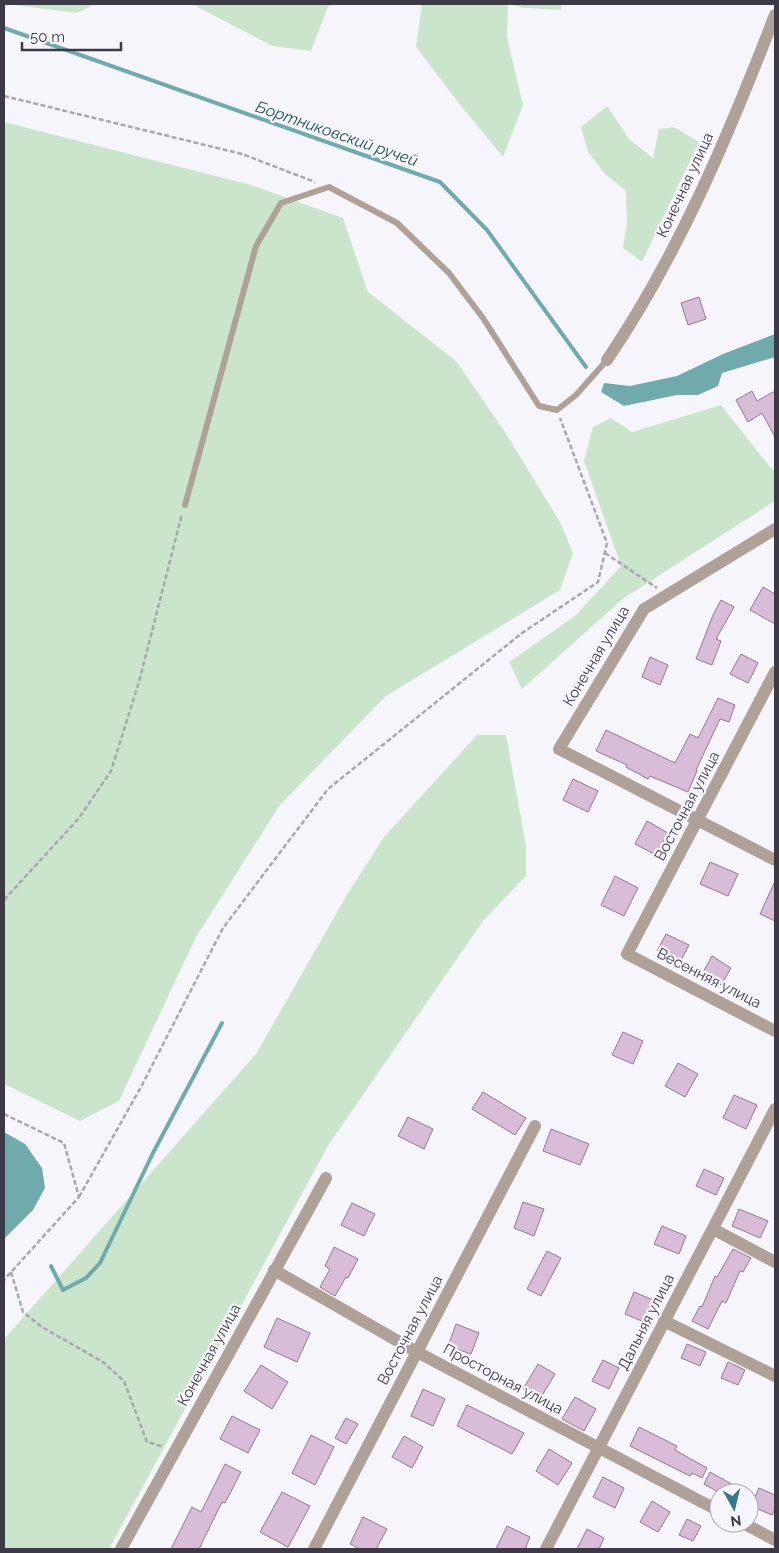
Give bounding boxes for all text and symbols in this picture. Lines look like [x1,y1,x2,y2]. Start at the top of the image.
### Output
scale bar [22,20,121,52]
text: 50 m [30,28,65,46]
water label: Бортниковский ручей [253,97,420,170]
street label: Конечная улица [653,130,717,240]
street label: Конечная улица [559,603,633,709]
street label: Восточная улица [651,748,723,864]
street label: Весенняя улица [654,944,764,1012]
street label: Дальняя улица [614,1271,678,1373]
street label: Восточная улица [374,1272,446,1388]
street label: Конечная улица [174,1301,244,1409]
street label: Просторная улица [440,1340,566,1418]
north arrow [709,1483,759,1533]
text: N [729,1512,742,1530]

